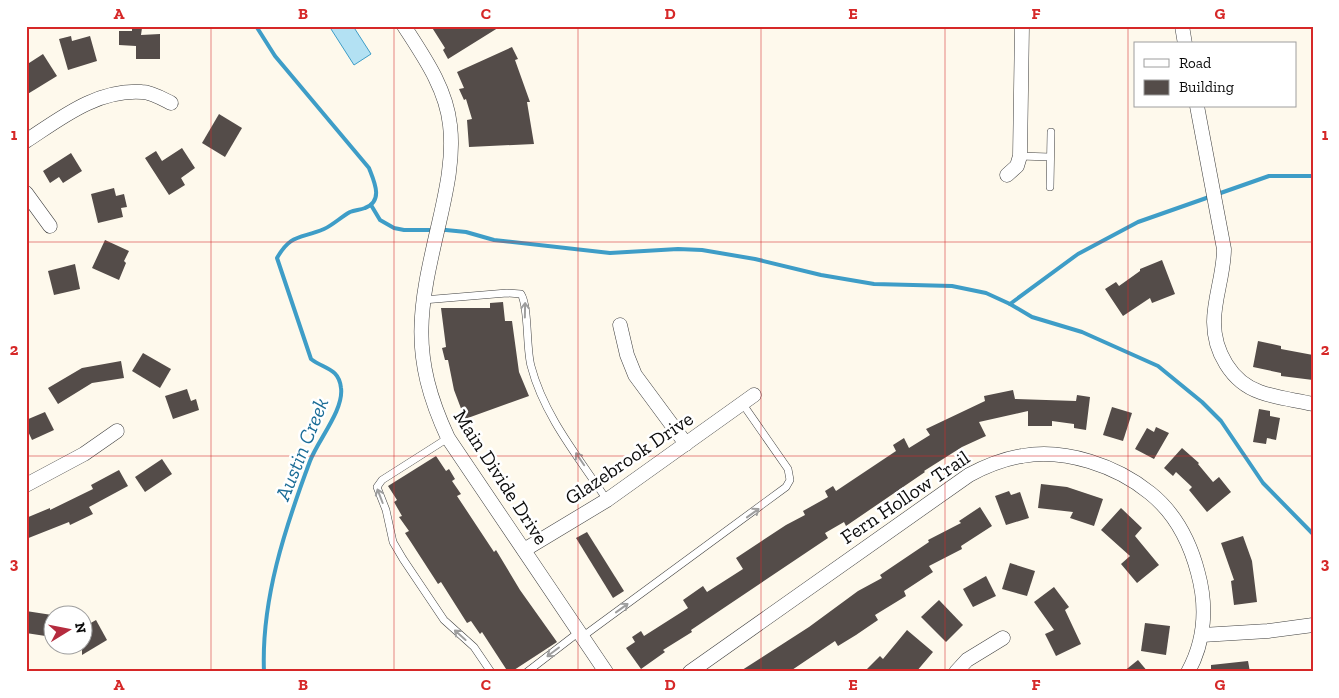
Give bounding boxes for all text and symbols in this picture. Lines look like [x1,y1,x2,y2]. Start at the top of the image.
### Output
text: A [114,4,125,23]
text: B [298,4,308,23]
text: C [481,4,491,23]
text: D [664,4,676,23]
text: E [848,4,858,23]
text: F [1031,4,1041,23]
text: G [1215,4,1226,23]
legend [1134,42,1296,108]
text: Road [1179,54,1212,72]
text: Building [1179,78,1234,96]
text: 1 [11,125,18,144]
text: 1 [1322,125,1329,144]
one-way arrow [520,302,530,318]
text: 2 [10,340,19,359]
text: 2 [1321,340,1330,359]
water label: Austin Creek [269,394,334,505]
street label: Main Divide Drive [448,405,554,549]
street label: Glazebrook Drive [560,406,698,510]
street label: Fern Hollow Trail [836,445,974,549]
one-way arrow [575,453,585,467]
one-way arrow [375,489,384,504]
one-way arrow [746,508,760,518]
text: 3 [10,554,19,573]
text: 3 [1321,554,1330,573]
one-way arrow [615,603,629,613]
north arrow [42,606,92,656]
text: N [71,621,90,635]
one-way arrow [453,629,466,641]
one-way arrow [546,647,560,657]
text: A [114,675,125,694]
text: B [298,675,308,694]
text: C [481,675,491,694]
text: D [664,675,676,694]
text: E [848,675,858,694]
text: F [1031,675,1041,694]
text: G [1215,675,1226,694]

